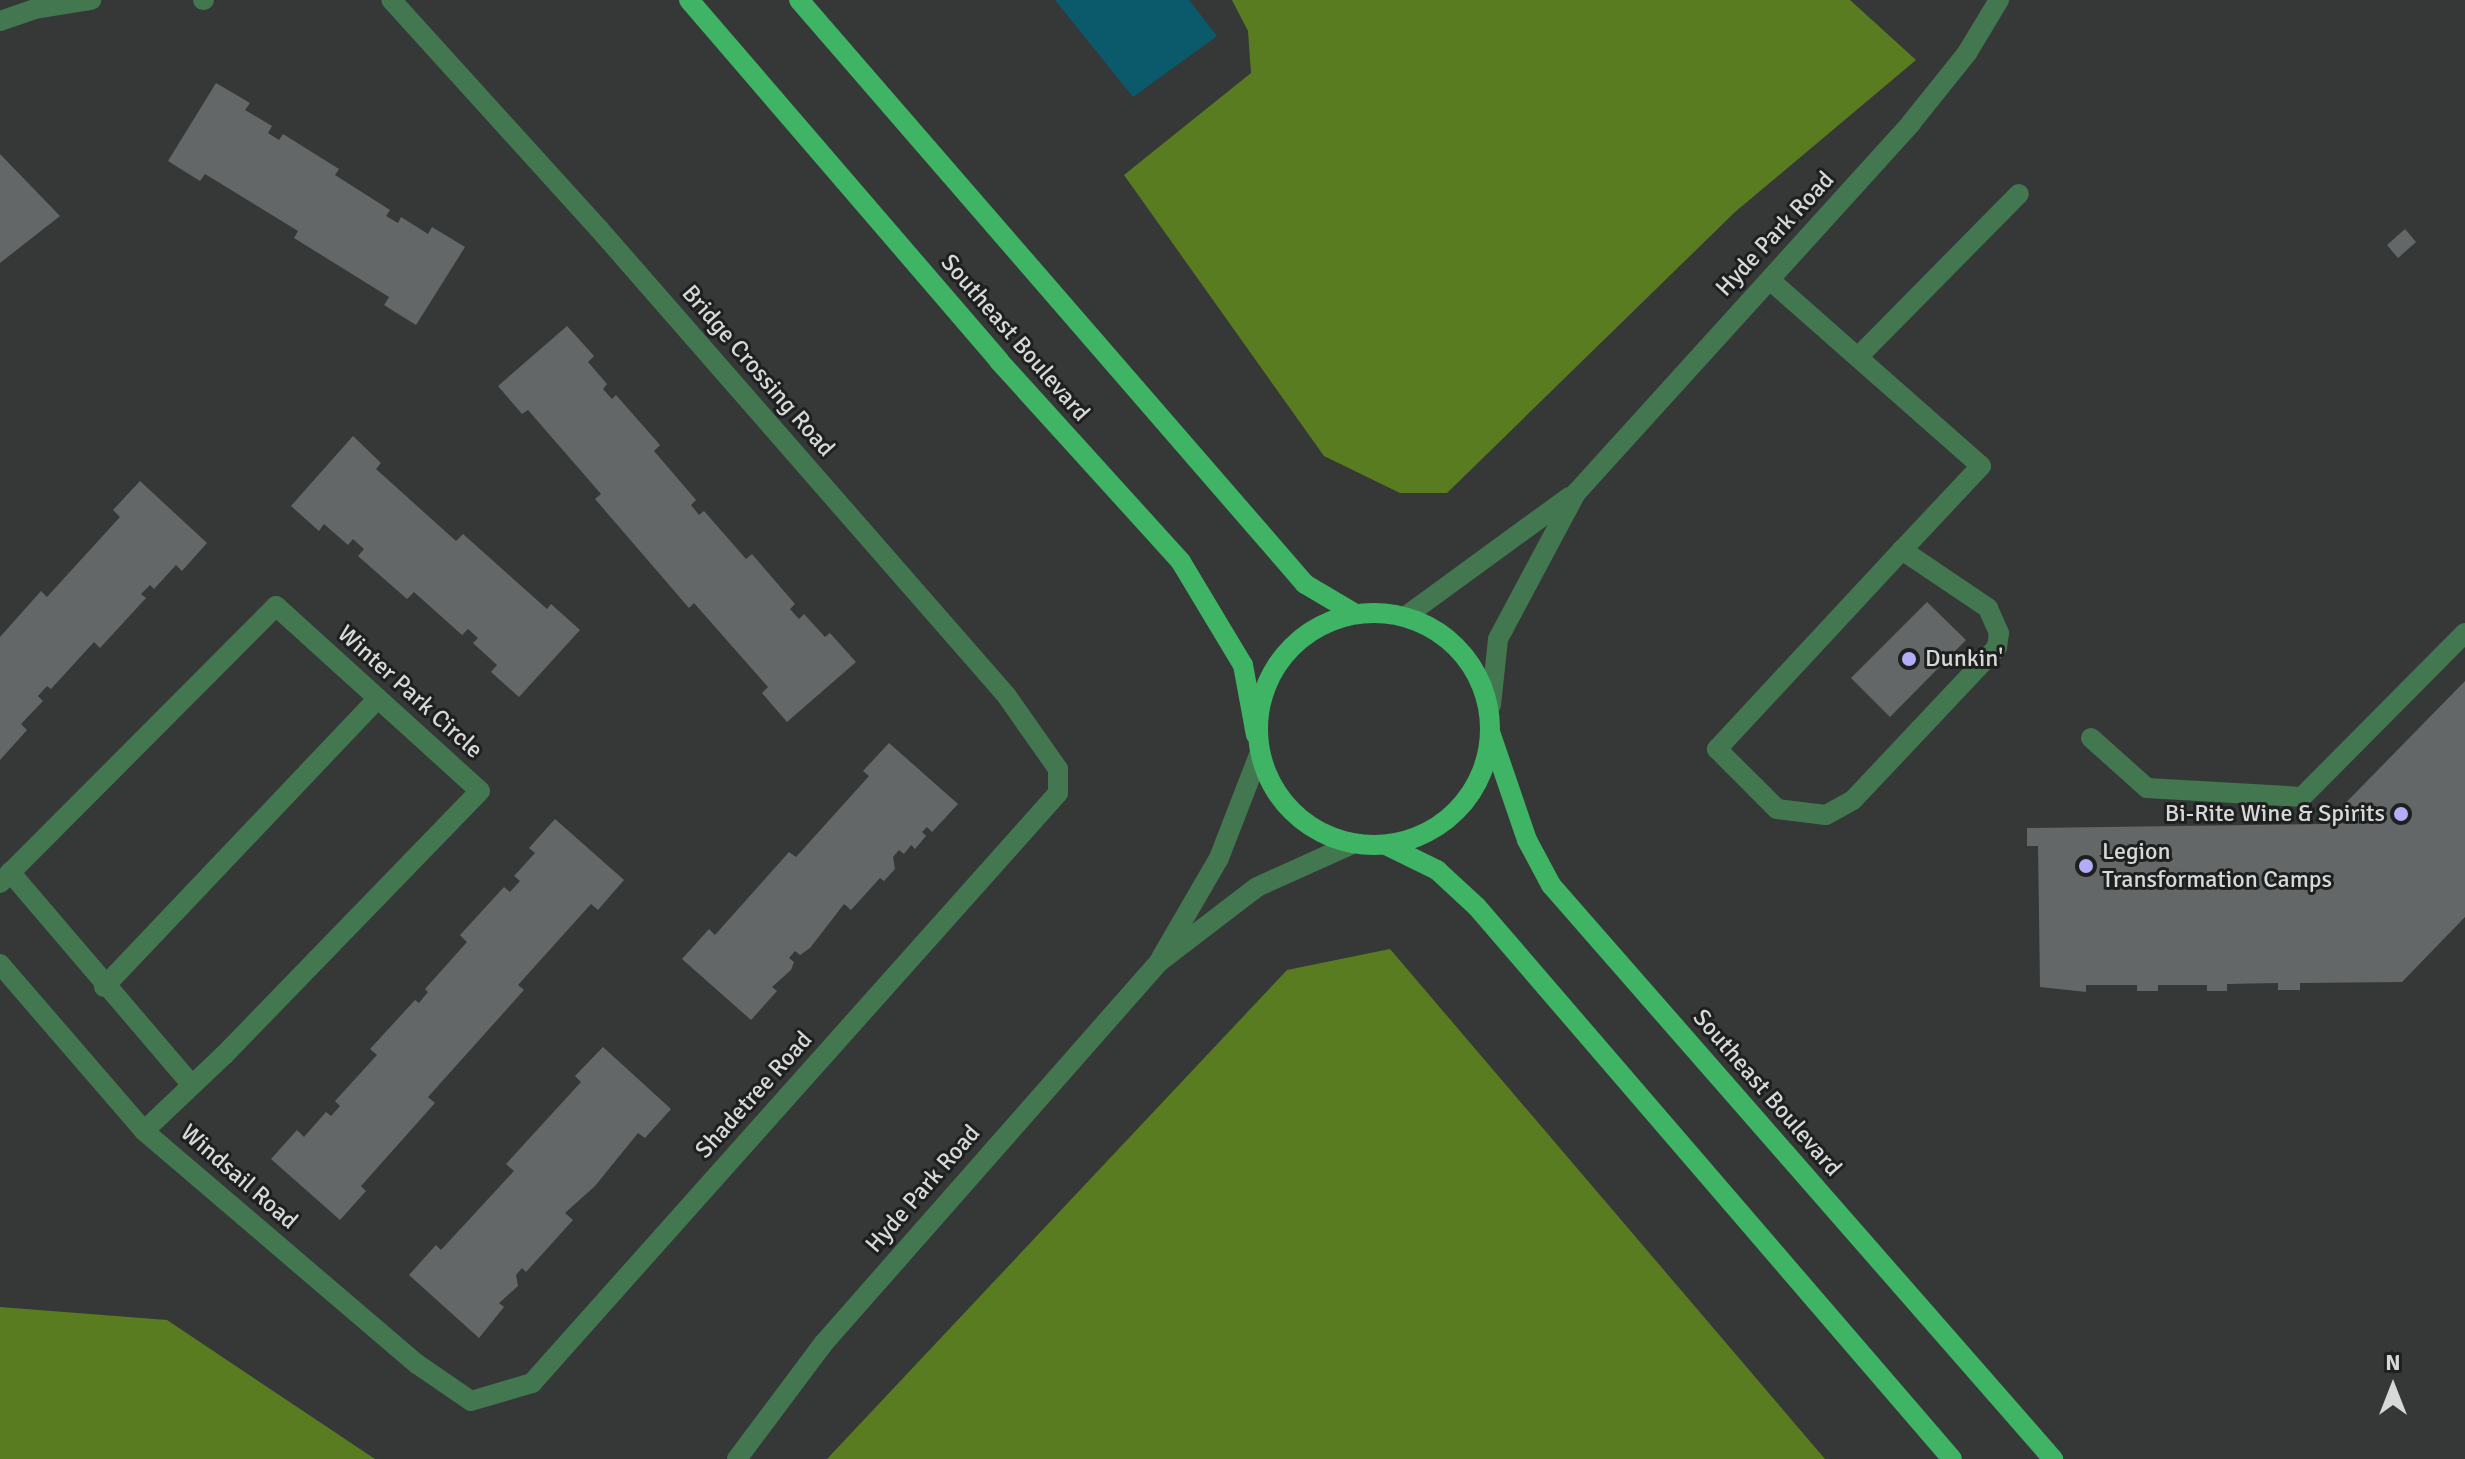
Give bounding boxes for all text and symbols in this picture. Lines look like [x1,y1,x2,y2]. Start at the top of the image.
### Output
street label: Hyde Park Road [1710,166,1840,302]
street label: Southeast Boulevard [935,249,1095,427]
street label: Bridge Crossing Road [676,279,840,463]
street label: Winter Park Circle [332,619,488,765]
place label: Dunkin' [1925,645,2003,673]
marker: Dunkin' [1900,650,1918,668]
place label: Bi-Rite Wine & Spirits [2165,800,2385,828]
marker: Bi-Rite Wine & Spirits [2392,805,2410,823]
place label: Legion Transformation Camps [2102,838,2332,894]
marker: Legion Transformation Camps [2077,857,2095,875]
street label: Southeast Boulevard [1687,1004,1847,1182]
street label: Shadetree Road [690,1026,818,1164]
street label: Windsail Road [175,1118,303,1236]
street label: Hyde Park Road [860,1119,986,1259]
north arrow [2353,1347,2433,1427]
text: N [2385,1349,2401,1376]

